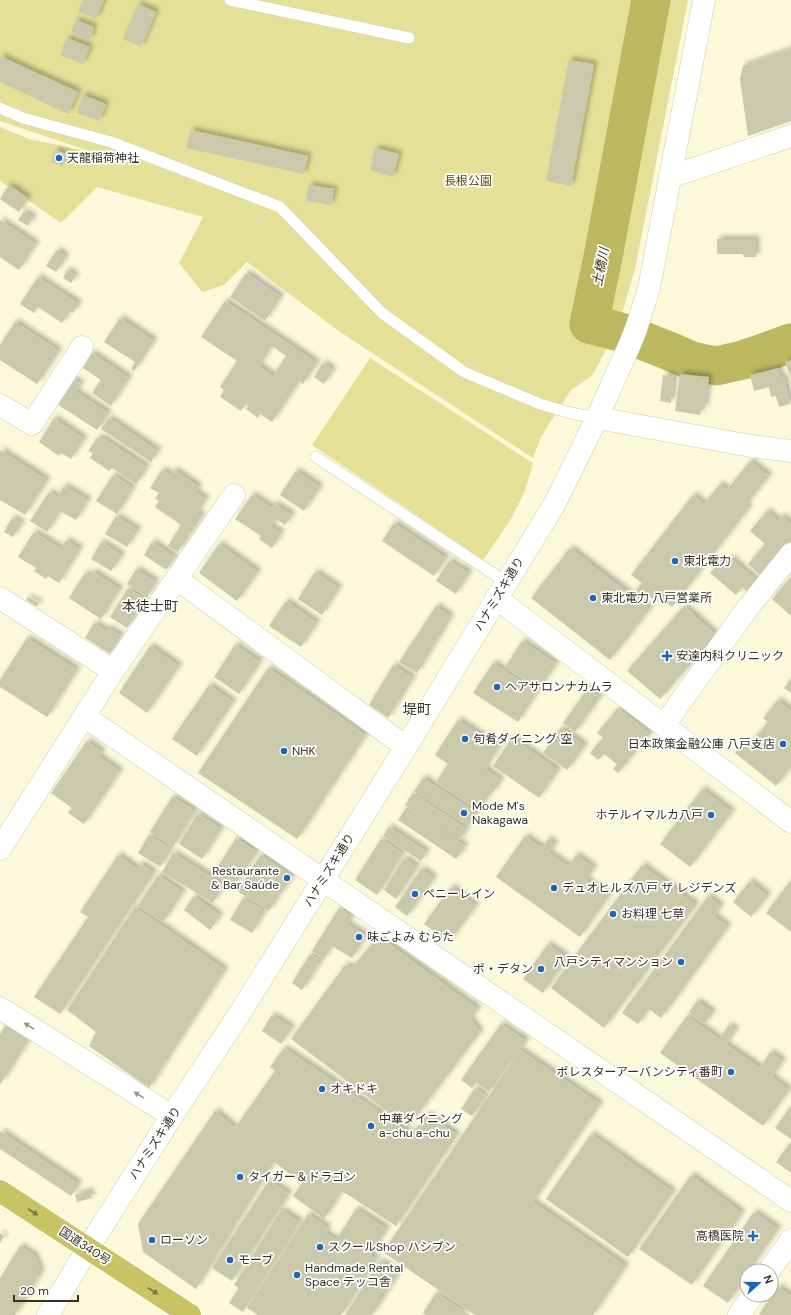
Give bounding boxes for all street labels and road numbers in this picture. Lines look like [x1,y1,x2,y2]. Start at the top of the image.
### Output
street label: ハナミズキ通り [471,554,527,634]
street label: ハナミズキ通り [300,830,358,910]
street label: ハナミズキ通り [125,1103,185,1183]
street label: 国道340号 [56,1223,114,1269]

